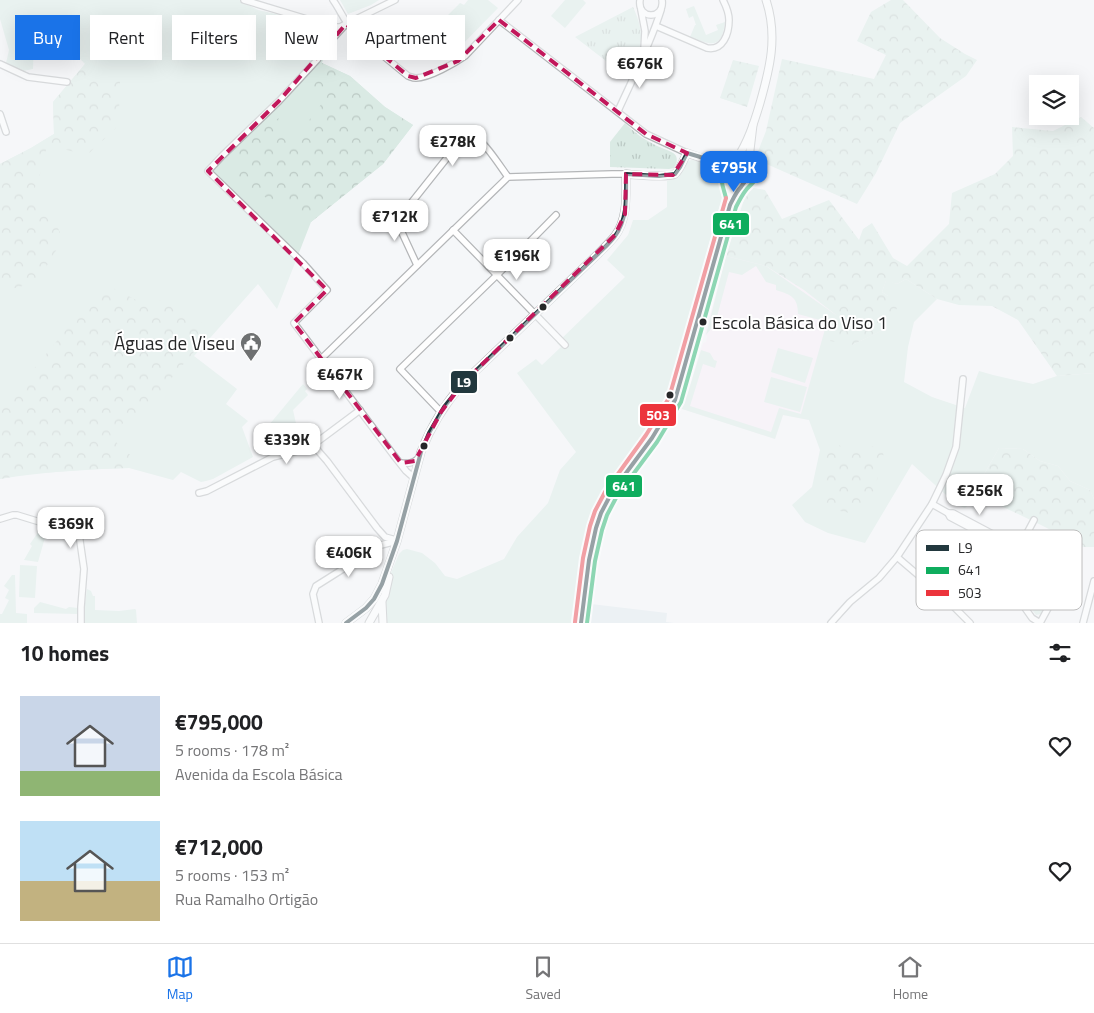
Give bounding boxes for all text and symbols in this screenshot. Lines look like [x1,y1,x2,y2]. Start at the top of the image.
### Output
chip: Buy [15,15,80,60]
chip: Rent [90,15,162,60]
chip: Filters [172,15,256,60]
chip: New [266,15,337,60]
chip: Apartment [347,15,465,60]
pin: €676K [605,46,675,89]
text: €676K [617,51,663,75]
map controls [1029,75,1079,125]
button: layers [1029,75,1079,125]
pin: €278K [418,124,488,167]
text: €278K [430,129,476,153]
pin: €795K [699,150,769,193]
text: €795K [711,155,757,179]
pin: €712K [360,200,430,242]
text: €712K [372,204,418,228]
line badge: 641 [712,212,750,236]
text: 641 [719,213,743,234]
pin: €196K [482,238,552,281]
text: €196K [494,243,540,267]
unlabelled marker [538,302,548,312]
place label: Escola Básica do Viso 1 [712,309,887,336]
marker: Escola Básica do Viso 1 [698,317,708,327]
place label: Águas de Viseu [114,328,235,357]
public building icon: Águas de Viseu [239,331,263,362]
unlabelled marker [505,333,515,343]
pin: €467K [305,358,375,400]
text: €467K [317,362,363,386]
line badge: L9 [450,370,478,394]
text: L9 [457,371,471,392]
unlabelled marker [665,390,675,400]
line badge: 503 [639,403,677,427]
text: 503 [646,404,670,425]
pin: €339K [252,422,322,465]
text: €339K [264,427,310,451]
unlabelled marker [419,441,429,451]
line badge: 641 [605,474,643,498]
pin: €256K [945,474,1015,516]
text: 641 [612,475,636,496]
text: €256K [957,478,1003,502]
pin: €369K [36,506,106,549]
text: €369K [48,511,94,535]
legend [916,530,1082,610]
pin: €406K [314,536,384,578]
text: L9 [958,537,973,558]
text: €406K [326,540,372,564]
text: 641 [958,559,982,580]
text: 503 [958,582,982,603]
text: 10 homes [20,637,109,669]
icon: filters [1046,639,1074,667]
text: €795,000 [175,706,263,738]
icon: home [60,716,120,776]
icon: heart [1046,732,1074,760]
text: 5 rooms · 178 m² [175,738,289,762]
text: Avenida da Escola Básica [175,762,343,786]
text: €712,000 [175,831,263,863]
icon: home [60,841,120,901]
icon: heart [1046,857,1074,885]
text: 5 rooms · 153 m² [175,863,289,887]
text: Rua Ramalho Ortigão [175,887,318,911]
tab: Map [166,953,194,1004]
tab: Saved [525,953,561,1004]
tab: Home [893,953,928,1004]

